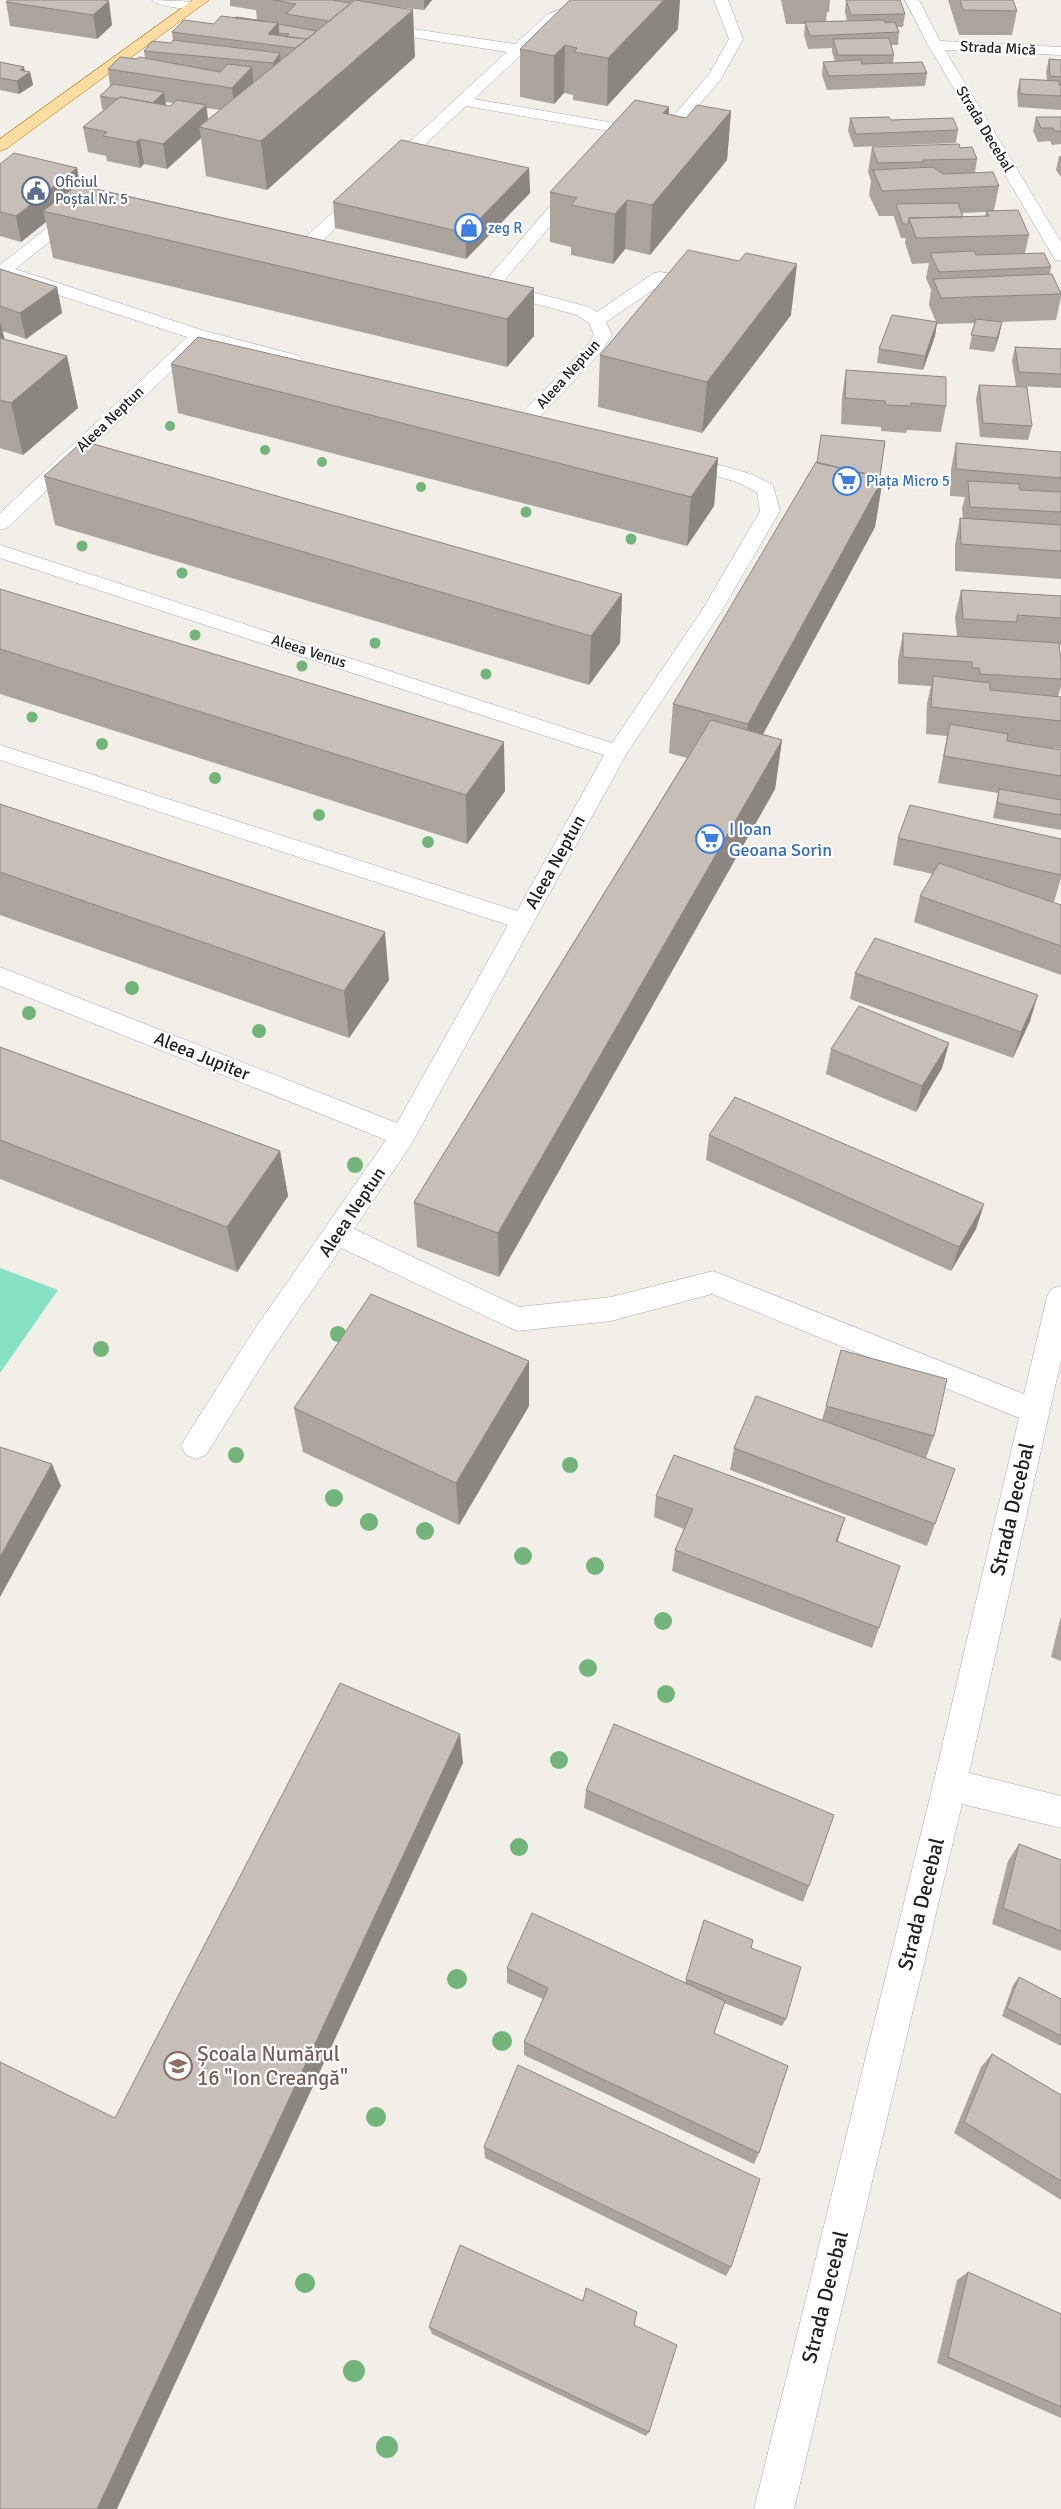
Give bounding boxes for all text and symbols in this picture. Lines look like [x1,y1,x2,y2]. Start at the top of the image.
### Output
street label: Strada Mică [959,37,1037,59]
street label: Strada Decebal [952,83,1018,175]
place label: Oficiul Poștal Nr. 5 [55,173,128,208]
public building icon: Oficiul Poștal Nr. 5 [21,176,51,206]
shop icon: zeg R [454,213,484,243]
place label: zeg R [488,219,522,237]
street label: Aleea Neptun [532,336,604,412]
street label: Aleea Neptun [73,382,147,456]
supermarket icon: Piața Micro 5 [832,466,862,496]
place label: Piața Micro 5 [866,472,950,491]
street label: Aleea Venus [269,630,349,672]
street label: Aleea Neptun [520,811,590,913]
place label: I Ioan Geoana Sorin [729,818,832,861]
supermarket icon: I Ioan Geoana Sorin [695,824,725,854]
street label: Aleea Jupiter [151,1027,253,1085]
street label: Aleea Neptun [314,1163,390,1261]
street label: Strada Decebal [984,1440,1040,1578]
street label: Strada Decebal [892,1835,950,1973]
place label: Școala Numărul 16 "Ion Creangă" [197,2041,348,2091]
school or university icon: Școala Numărul 16 "Ion Creangă" [163,2051,193,2081]
street label: Strada Decebal [796,2228,854,2366]

